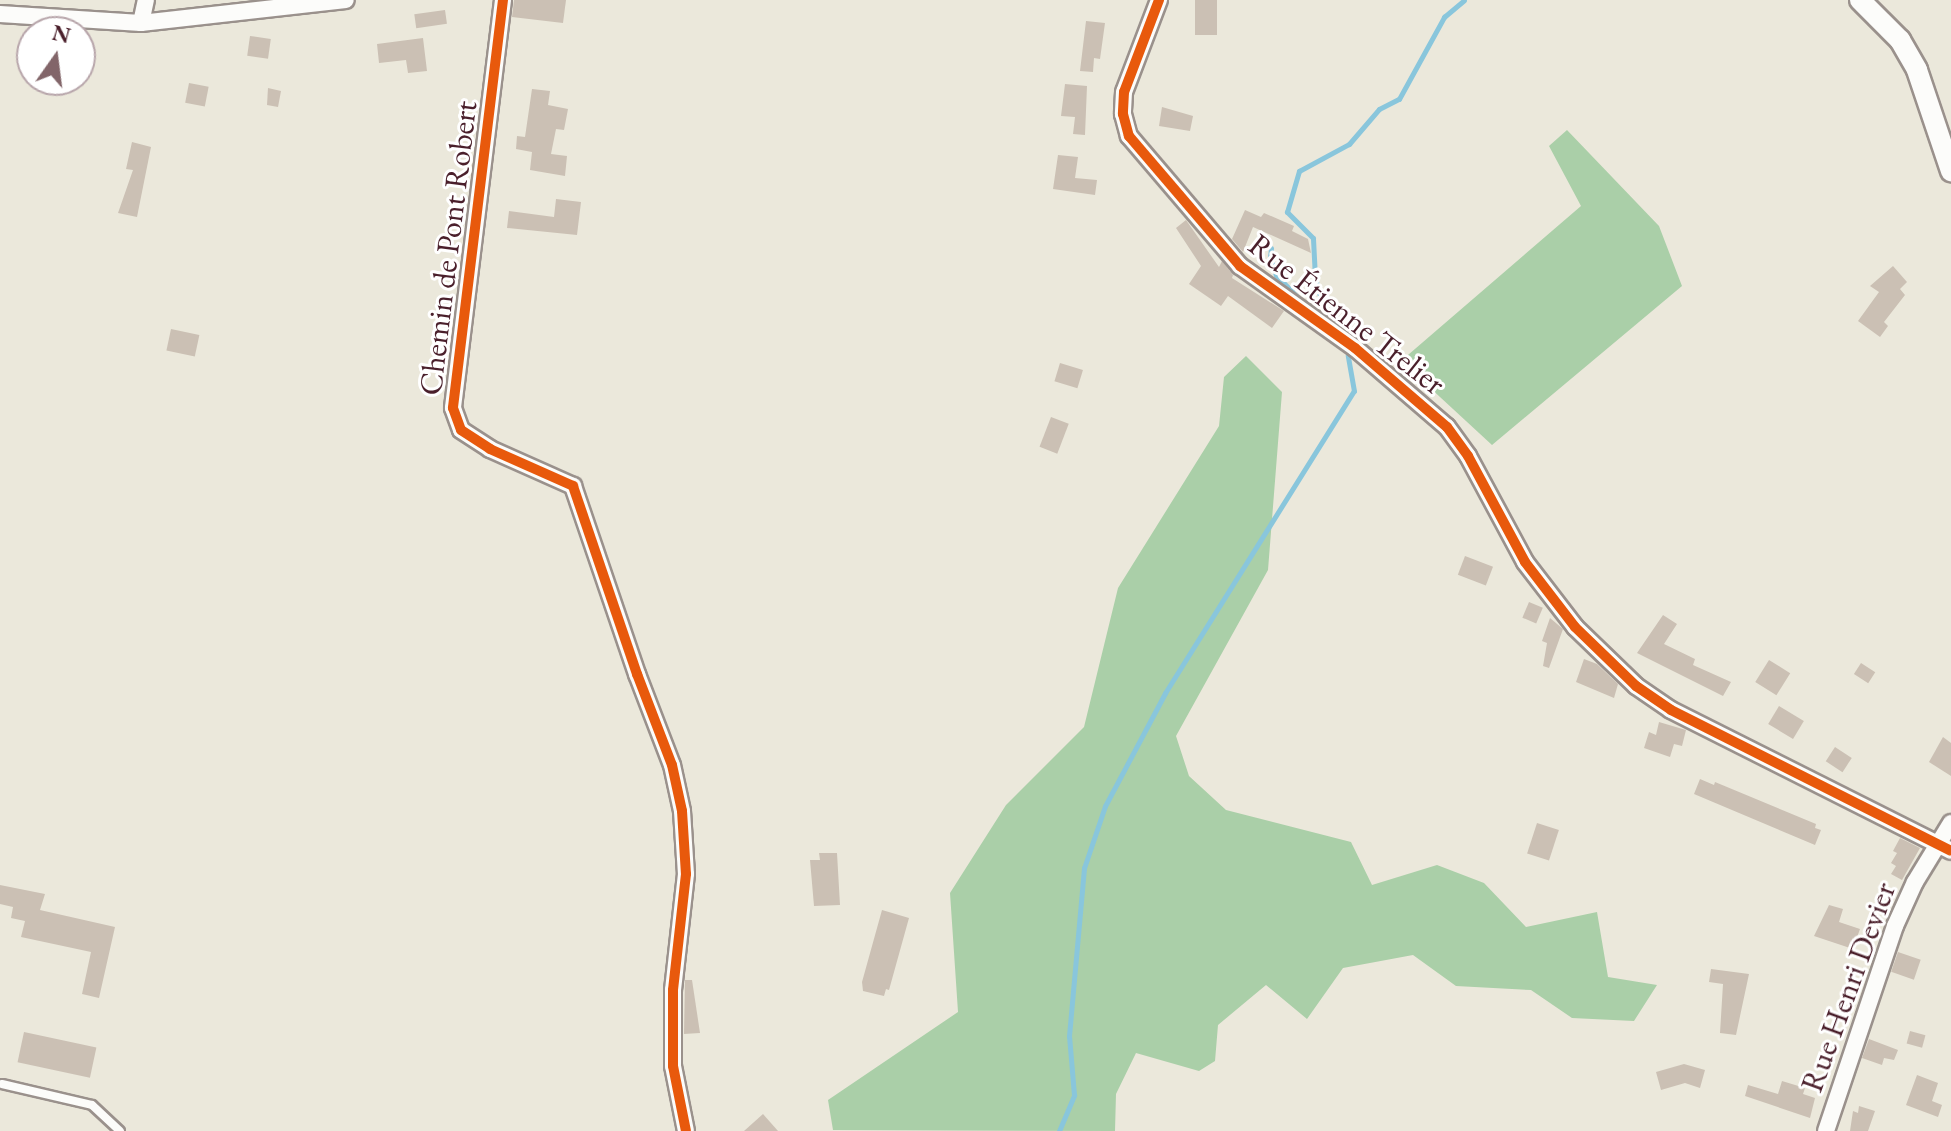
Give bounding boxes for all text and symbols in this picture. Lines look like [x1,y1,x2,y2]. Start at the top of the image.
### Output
north arrow [16,16,96,96]
text: N [49,18,74,50]
street label: Chemin de Pont Robert [411,99,485,397]
street label: Rue Étienne Trelier [1241,225,1453,403]
street label: Rue Henri Devier [1792,877,1904,1097]

